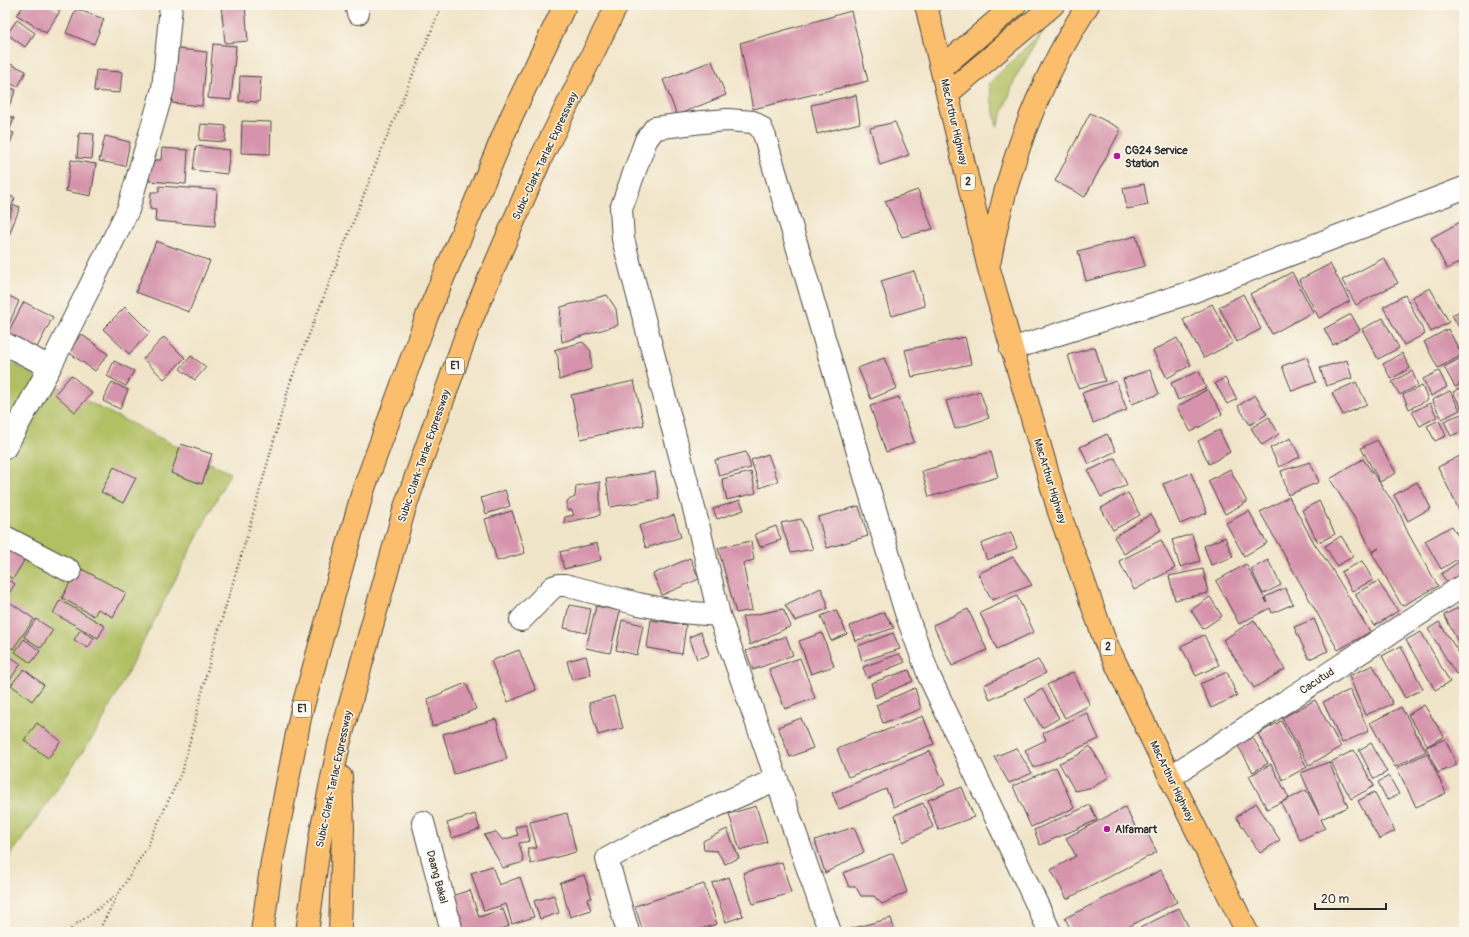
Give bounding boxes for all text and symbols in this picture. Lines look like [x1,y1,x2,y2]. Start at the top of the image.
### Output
street label: MacArthur Highway [938,78,970,167]
street label: Subic-Clark-Tarlac Expressway [510,90,581,222]
place label: CG24 Service Station [1125,144,1188,170]
marker: CG24 Service Station [1112,151,1122,161]
road number: 2 [961,174,975,190]
road number: E1 [446,358,464,374]
street label: Subic-Clark-Tarlac Expressway [395,388,453,524]
street label: MacArthur Highway [1031,437,1069,525]
road number: 2 [1101,639,1115,655]
street label: Cacutud [1297,665,1337,697]
road number: E1 [293,701,311,717]
street label: Subic-Clark-Tarlac Expressway [313,709,355,849]
street label: MacArthur Highway [1147,739,1197,824]
place label: Alfamart [1115,823,1158,836]
marker: Alfamart [1102,824,1112,834]
street label: Daang Bakal [424,849,450,905]
scale bar [1315,885,1386,911]
text: 20 m [1321,892,1350,907]

